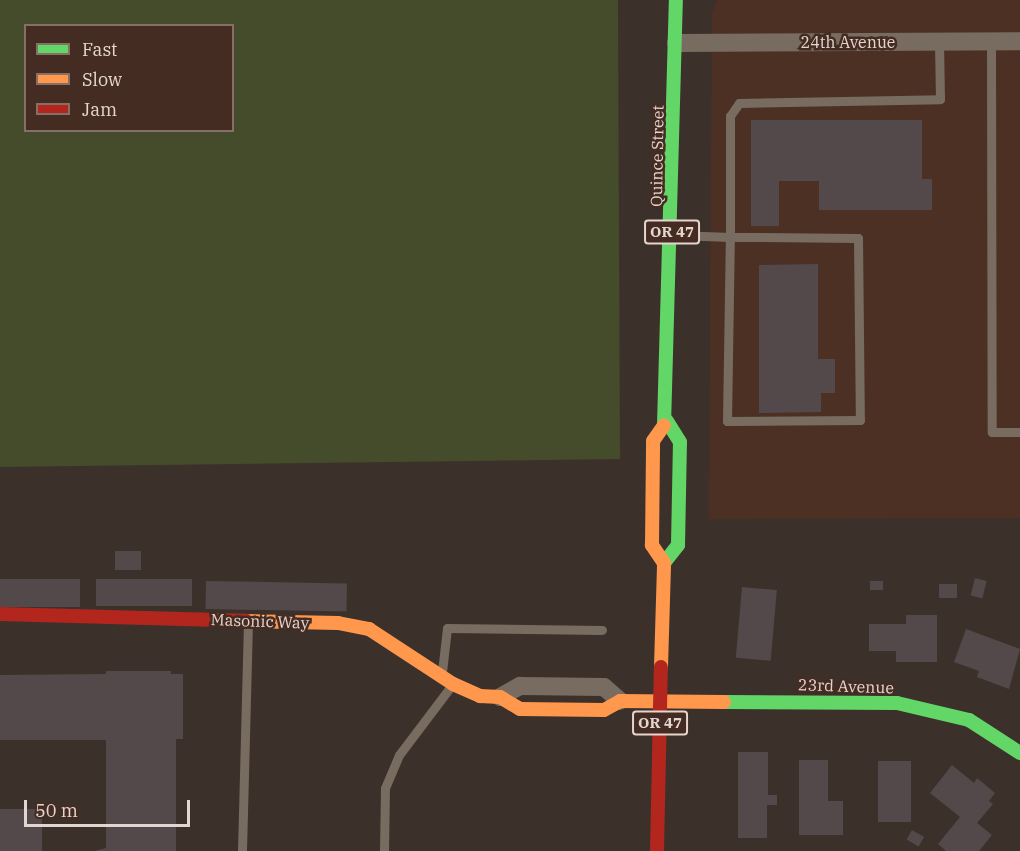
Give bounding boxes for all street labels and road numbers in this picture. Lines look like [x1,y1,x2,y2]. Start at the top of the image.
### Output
street label: 24th Avenue [801,32,895,52]
street label: Quince Street [647,105,667,207]
road number: OR 47 [644,220,700,244]
street label: Masonic Way [210,610,310,632]
street label: 23rd Avenue [798,675,894,697]
road number: OR 47 [632,711,688,735]

